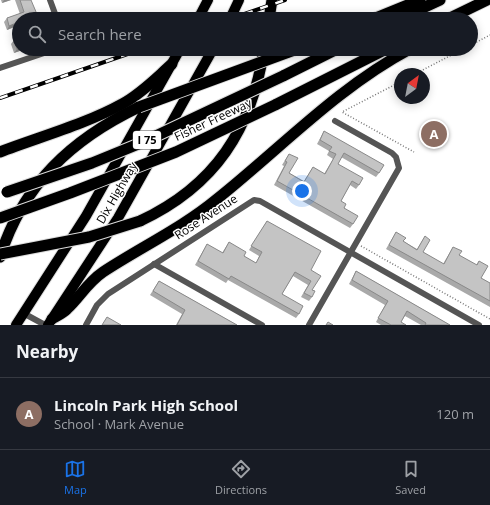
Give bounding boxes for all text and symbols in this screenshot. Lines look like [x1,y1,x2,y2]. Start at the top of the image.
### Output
search box [12,12,478,56]
icon: search [26,23,48,45]
text: Search here [58,24,142,44]
north arrow [394,68,430,104]
street label: Fisher Freeway [171,94,255,145]
pin: A [421,119,447,149]
road number: I 75 [133,131,161,149]
street label: Dix Highway [92,158,142,227]
your location [292,181,312,201]
street label: Rose Avenue [171,190,241,243]
text: Nearby [16,340,78,363]
text: Lincoln Park High School [54,395,238,415]
text: A [25,405,33,423]
text: 120 m [436,405,474,423]
text: School · Mark Avenue [54,415,184,433]
tab: Map [64,458,87,497]
tab: Directions [215,458,267,497]
tab: Saved [395,458,426,497]

